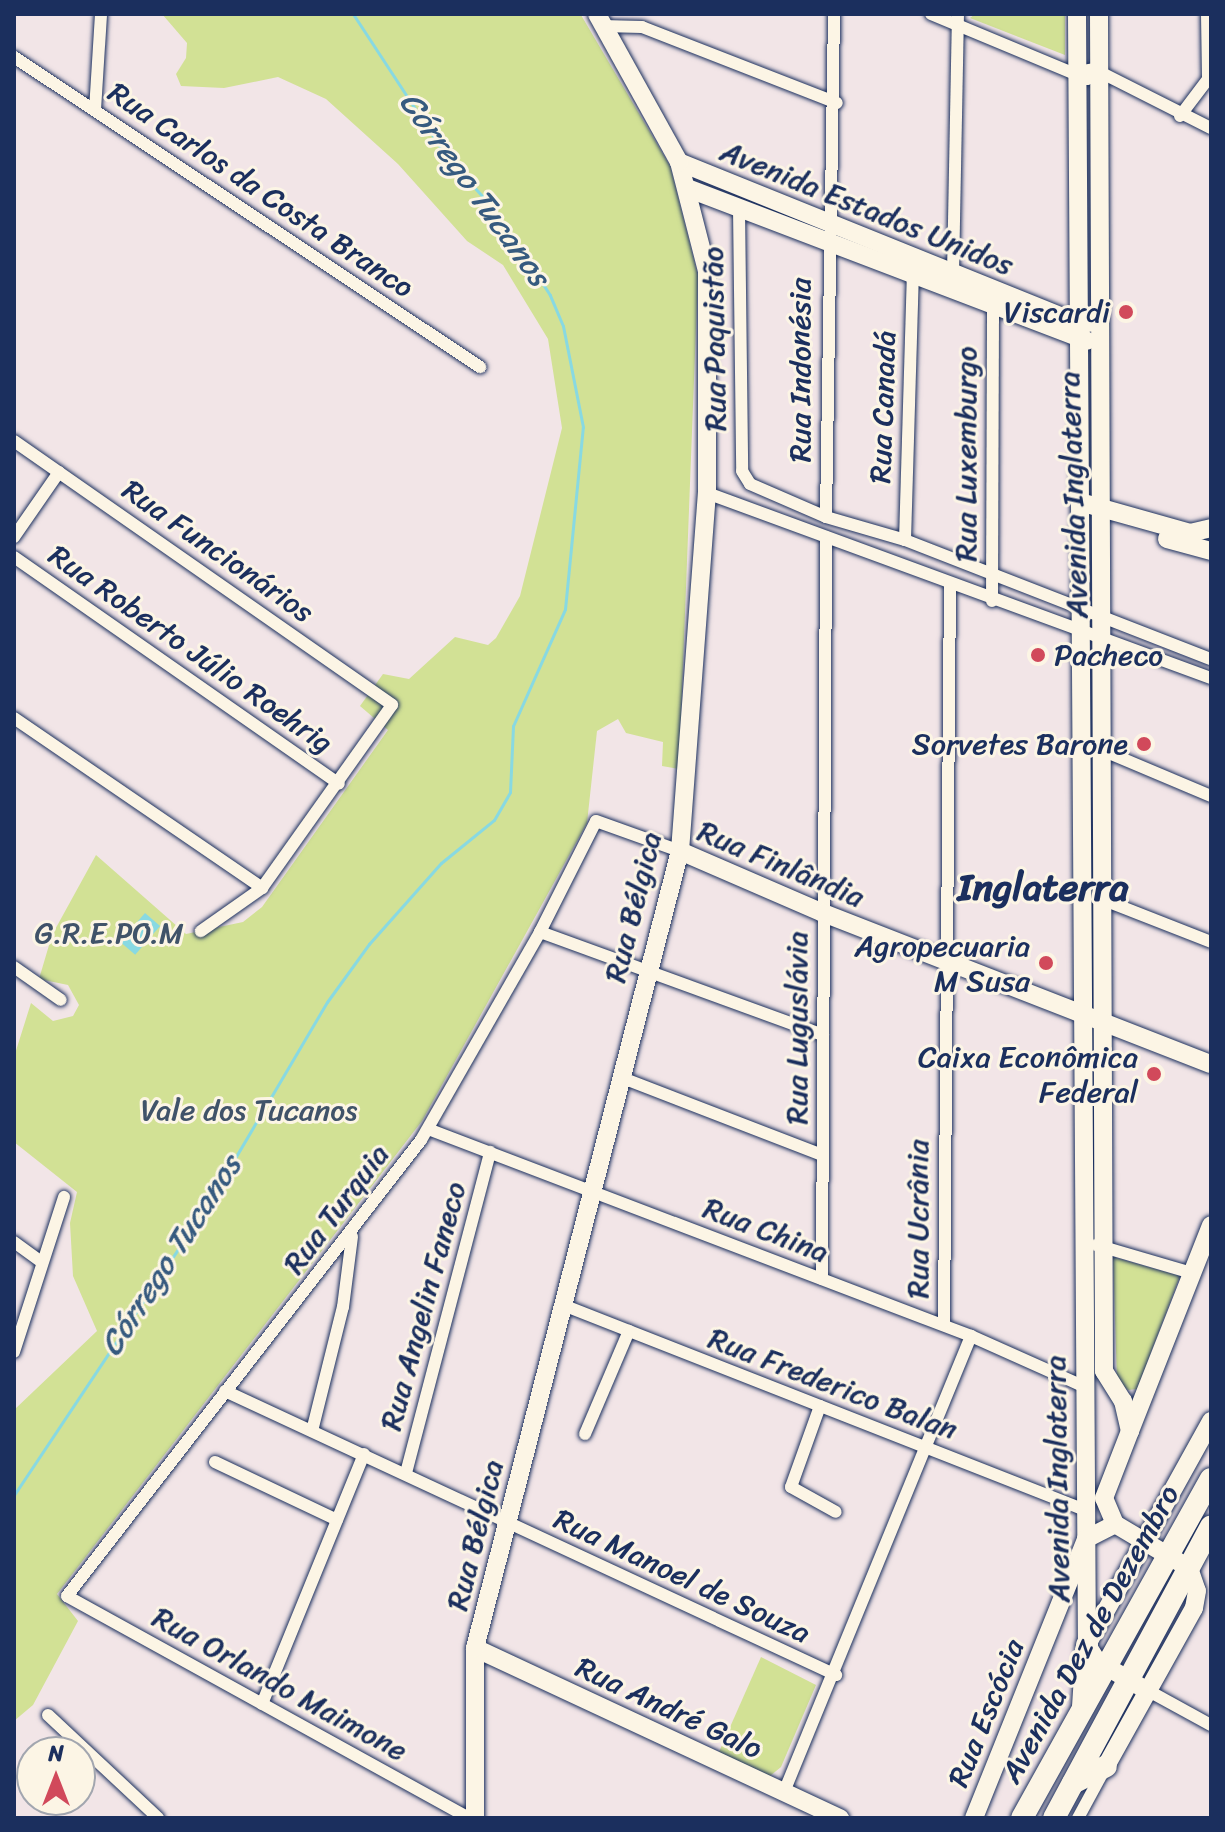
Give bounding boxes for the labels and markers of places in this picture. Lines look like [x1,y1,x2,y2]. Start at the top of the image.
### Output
place label: Viscardi [1004,294,1110,330]
marker: Viscardi [1117,303,1135,321]
place label: Pacheco [1054,637,1163,673]
marker: Pacheco [1029,646,1047,664]
place label: Sorvetes Barone [912,726,1128,762]
marker: Sorvetes Barone [1135,735,1153,753]
place label: Agropecuaria M Susa [855,928,1030,998]
marker: Agropecuaria M Susa [1037,954,1055,972]
place label: Caixa Econômica Federal [918,1039,1138,1110]
marker: Caixa Econômica Federal [1145,1065,1163,1083]

